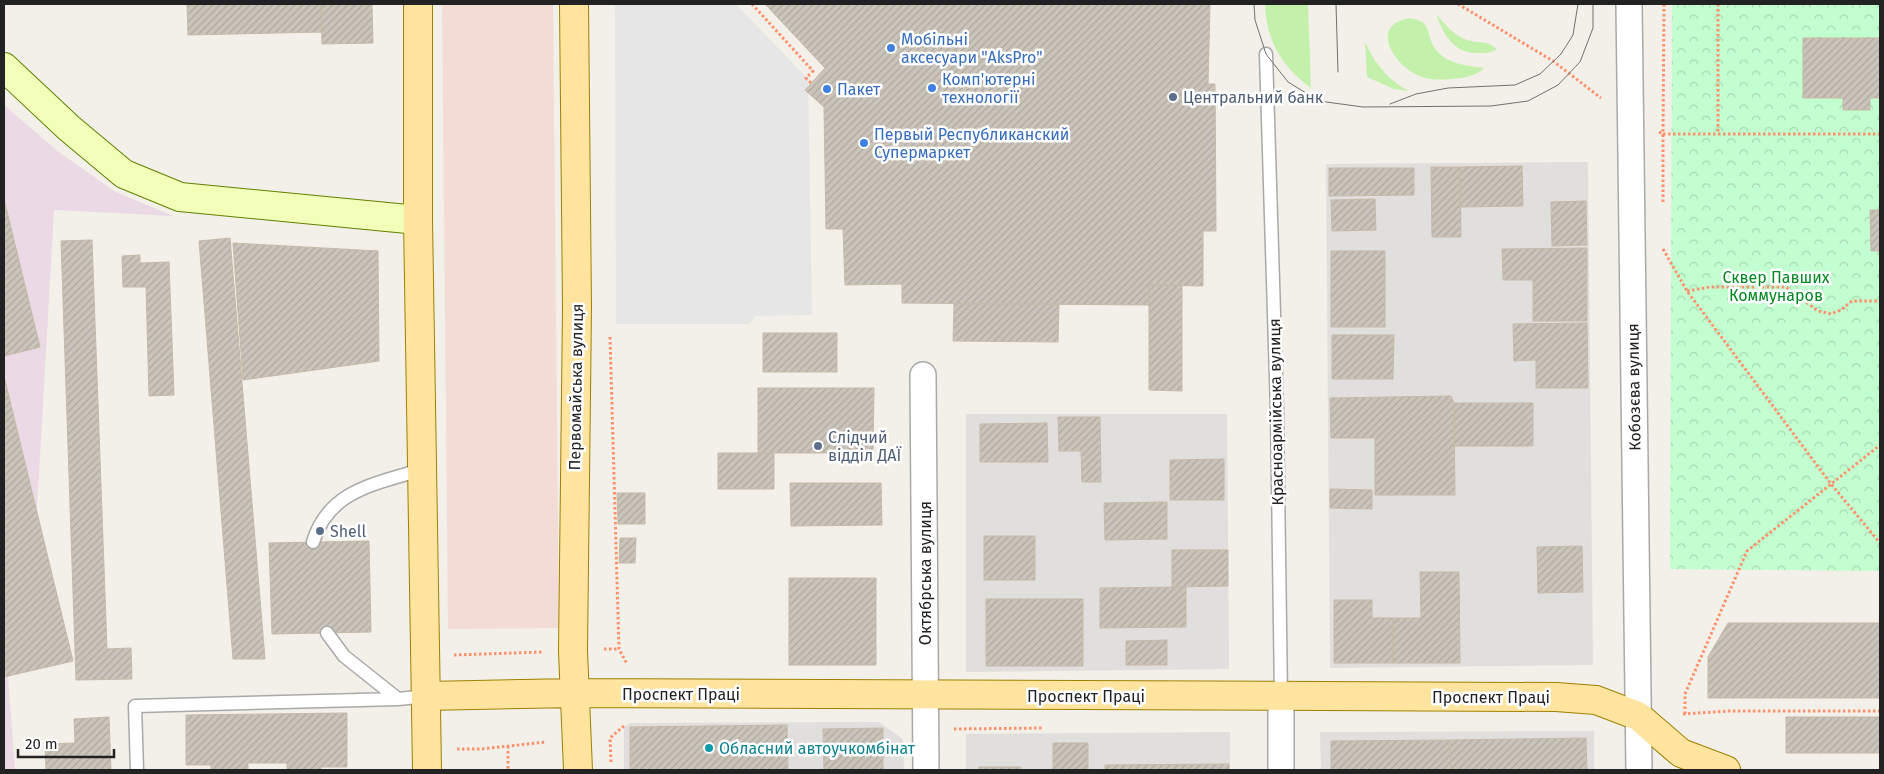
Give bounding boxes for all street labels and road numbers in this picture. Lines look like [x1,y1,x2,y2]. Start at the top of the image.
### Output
street label: Первомайська вулиця [565,303,587,471]
street label: Красноармійська вулиця [1265,318,1287,506]
street label: Кобозєва вулиця [1623,323,1645,451]
street label: Октябрська вулиця [916,501,935,645]
street label: Проспект Праці [622,685,740,704]
street label: Проспект Праці [1027,687,1145,706]
street label: Проспект Праці [1432,688,1550,707]

